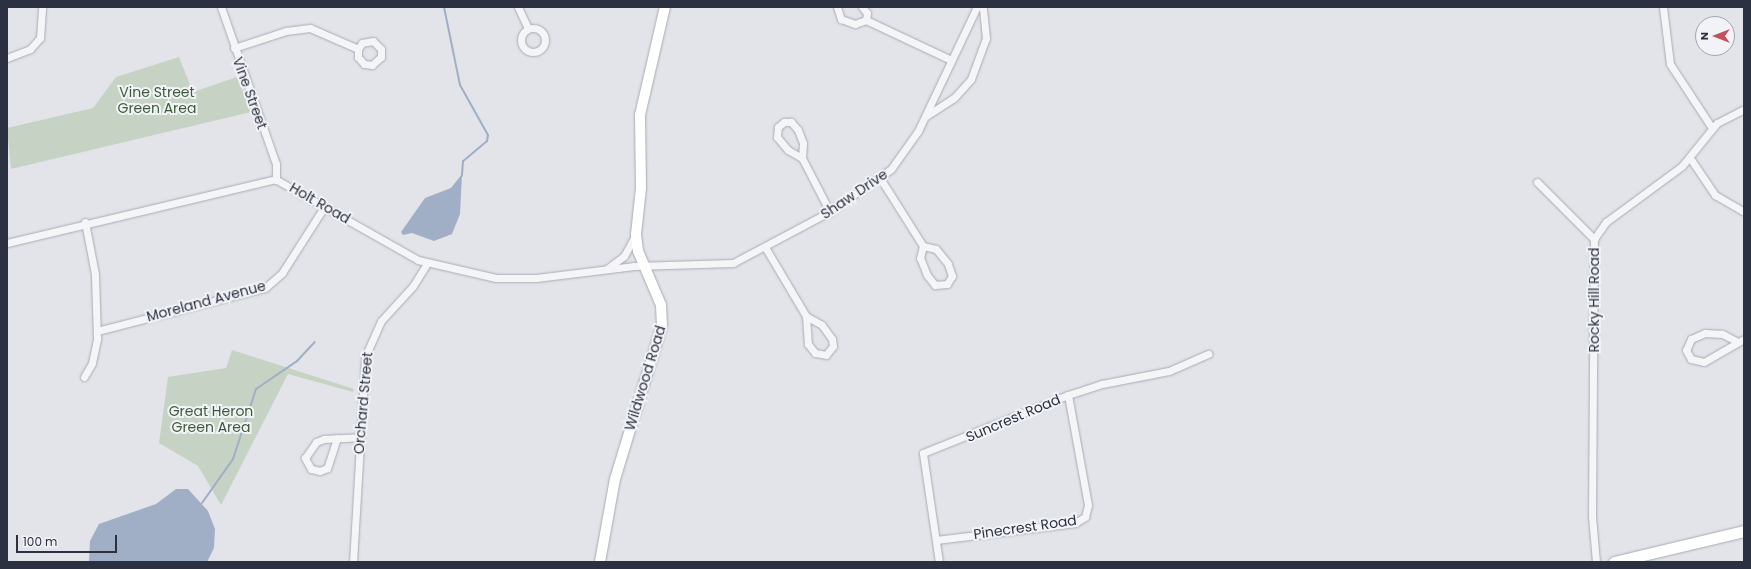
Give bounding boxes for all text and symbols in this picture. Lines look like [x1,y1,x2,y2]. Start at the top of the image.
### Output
north arrow [1695,16,1735,56]
text: N [1696,32,1712,40]
street label: Vine Street [229,55,271,131]
park label: Vine Street Green Area [118,84,196,116]
street label: Shaw Drive [817,166,891,222]
street label: Holt Road [287,179,353,227]
street label: Rocky Hill Road [1586,248,1602,352]
street label: Moreland Avenue [145,277,267,325]
street label: Wildwood Road [621,323,669,433]
street label: Orchard Street [350,351,376,455]
street label: Suncrest Road [963,391,1063,445]
park label: Great Heron Green Area [169,403,253,436]
street label: Pinecrest Road [972,511,1078,543]
scale bar [18,527,119,553]
text: 100 m [23,533,57,550]

